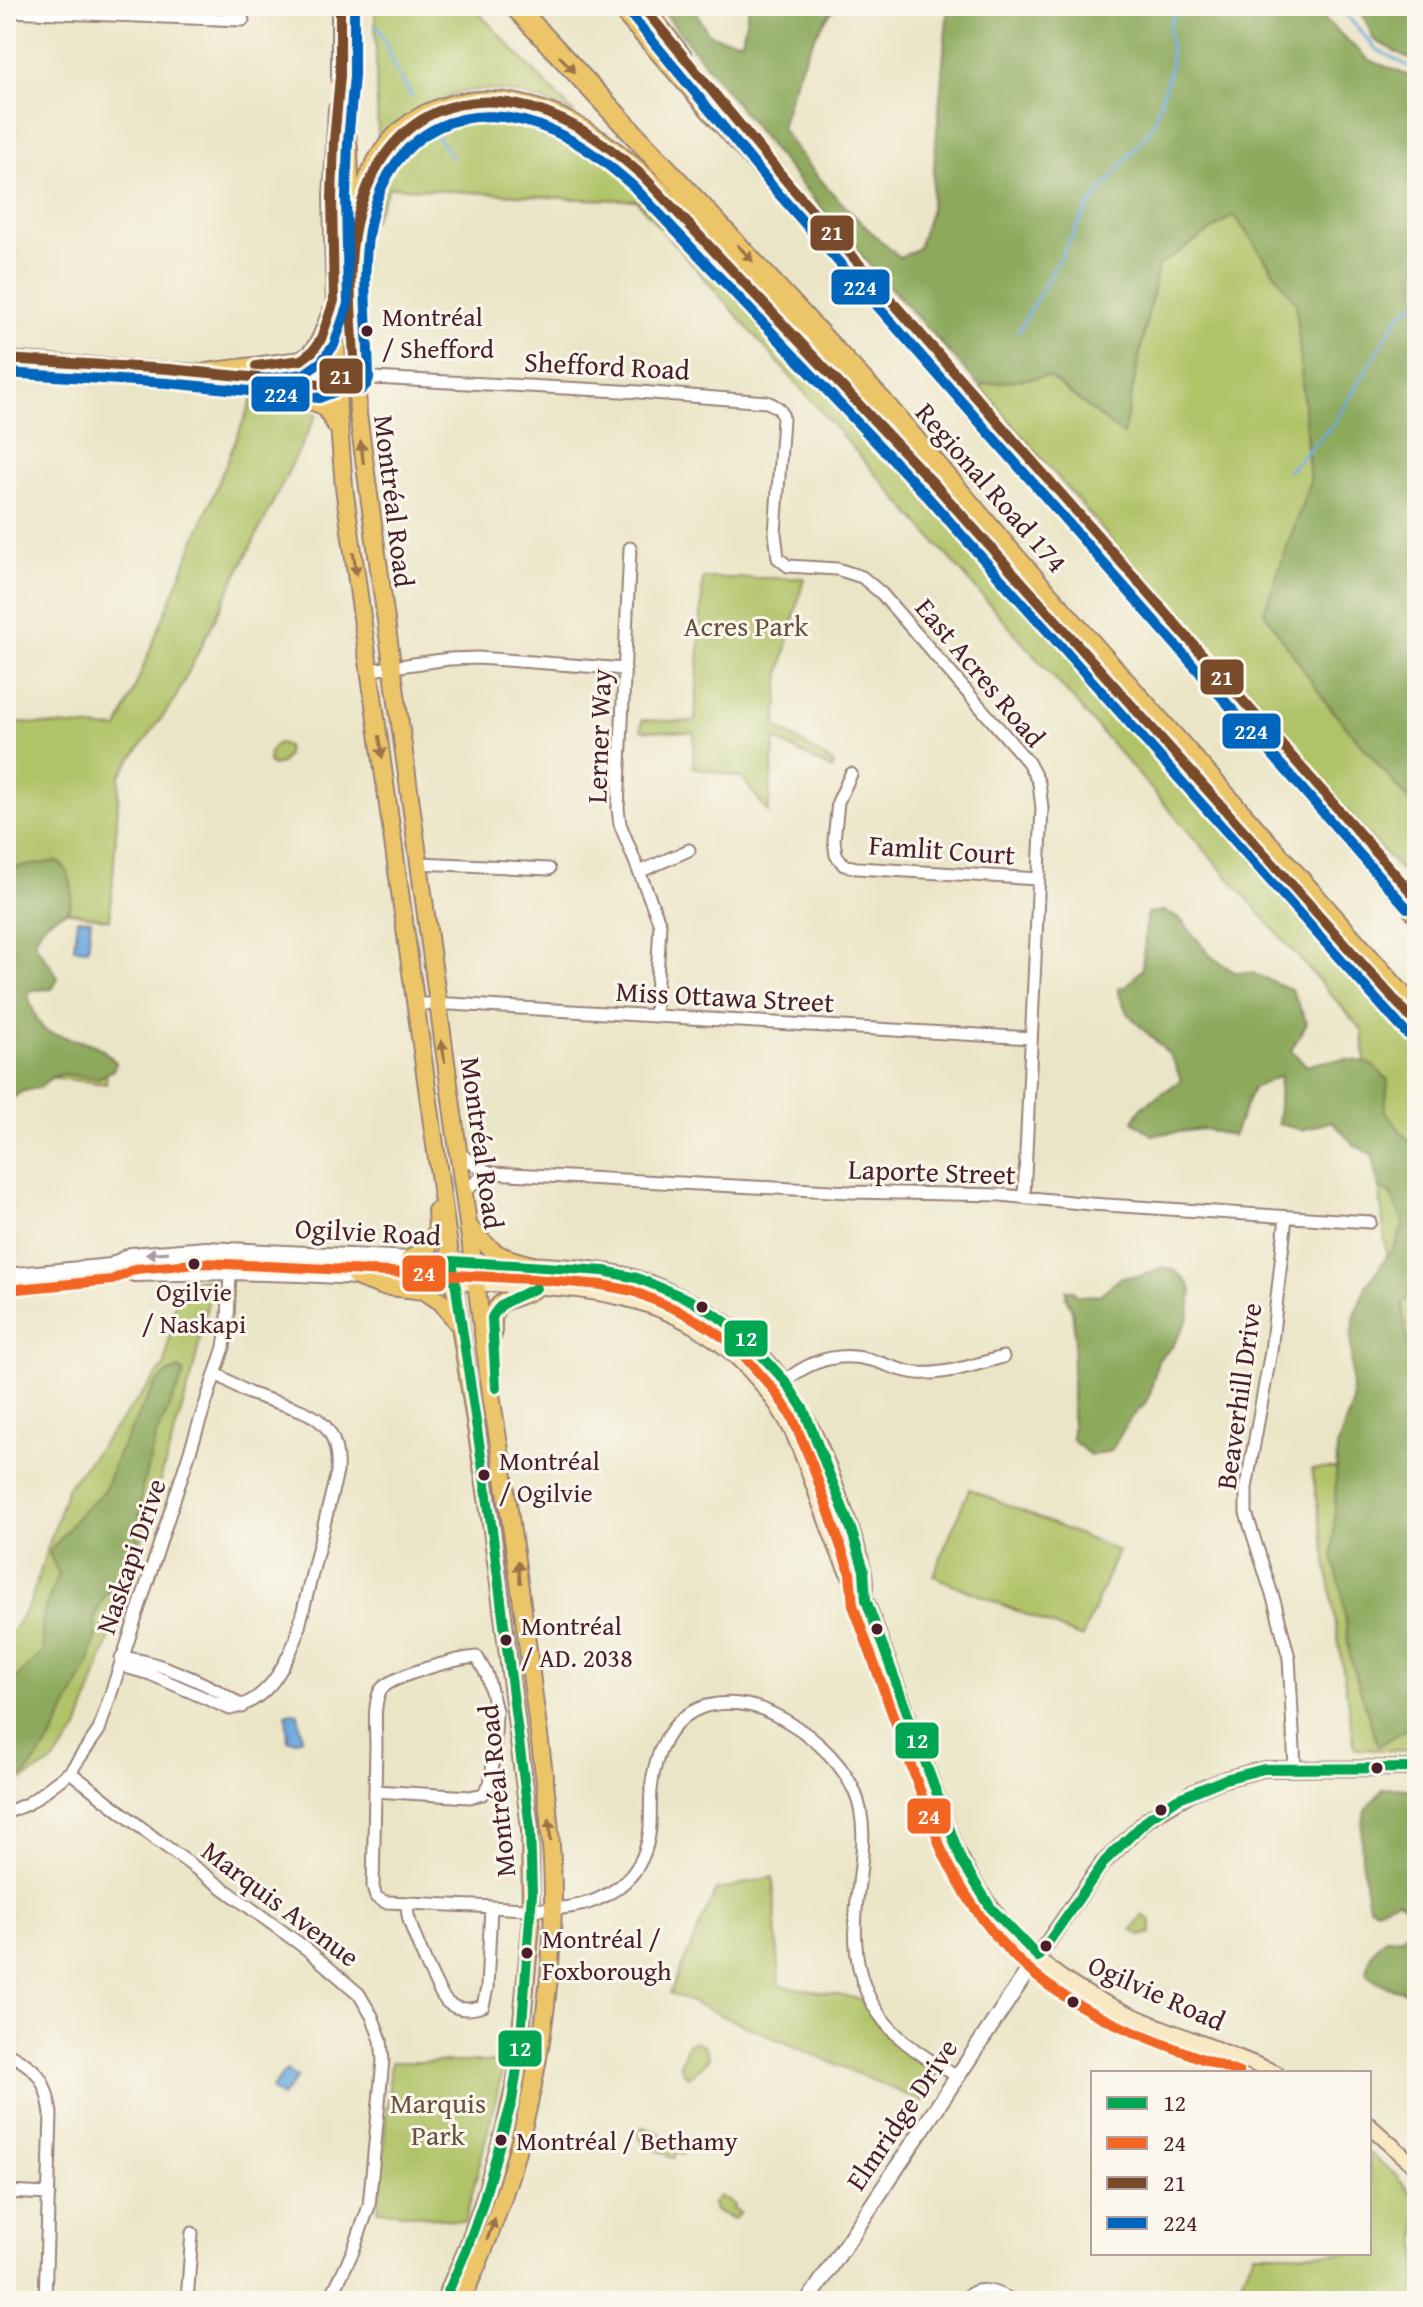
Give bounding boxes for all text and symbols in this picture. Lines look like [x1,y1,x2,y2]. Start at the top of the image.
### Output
one-way arrow [557,54,576,73]
line badge: 21 [809,214,855,252]
text: 21 [821,216,843,248]
one-way arrow [736,243,754,262]
line badge: 224 [830,268,891,306]
text: 224 [843,271,877,303]
place label: Montréal / Shefford [382,297,494,368]
marker: Montréal / Shefford [359,323,375,339]
street label: Shefford Road [523,340,691,390]
line badge: 21 [318,357,364,395]
text: 21 [330,360,352,392]
line badge: 224 [250,375,311,413]
text: 224 [264,378,298,410]
street label: Regional Road 174 [906,393,1078,581]
street label: Montréal Road [364,412,426,590]
one-way arrow [355,439,368,464]
one-way arrow [349,552,362,577]
street label: East Acres Road [906,588,1056,756]
park label: Acres Park [684,605,809,646]
line badge: 21 [1199,658,1245,696]
text: 21 [1211,661,1233,693]
street label: Lerner Way [575,668,621,804]
line badge: 224 [1221,712,1282,750]
text: 224 [1234,715,1268,747]
one-way arrow [375,735,388,760]
street label: Famlit Court [867,823,1017,875]
street label: Miss Ottawa Street [615,970,835,1022]
one-way arrow [436,1038,449,1063]
street label: Montréal Road [451,1054,515,1232]
street label: Laporte Street [847,1148,1017,1194]
street label: Ogilvie Road [294,1207,442,1255]
one-way arrow [144,1247,169,1260]
line badge: 24 [401,1254,447,1293]
marker: Ogilvie / Naskapi [186,1256,202,1272]
text: 24 [413,1257,435,1289]
place label: Ogilvie / Naskapi [142,1272,246,1343]
unlabelled marker [694,1299,710,1315]
street label: Beaverhill Drive [1205,1300,1271,1492]
line badge: 12 [723,1319,769,1358]
text: 12 [735,1322,757,1354]
place label: Montréal / Ogilvie [499,1441,600,1512]
marker: Montréal / Ogilvie [476,1467,492,1483]
street label: Naskapi Drive [84,1473,176,1639]
one-way arrow [512,1559,525,1584]
place label: Montréal / AD. 2038 [521,1606,633,1677]
unlabelled marker [869,1621,885,1637]
marker: Montréal / AD. 2038 [498,1632,514,1648]
street label: Montréal Road [467,1703,525,1879]
line badge: 12 [894,1721,940,1760]
text: 12 [906,1724,928,1756]
unlabelled marker [1369,1760,1385,1776]
line badge: 24 [906,1797,952,1835]
text: 24 [918,1800,940,1832]
unlabelled marker [1153,1802,1169,1818]
one-way arrow [543,1817,556,1842]
street label: Marquis Avenue [193,1830,369,1976]
place label: Montréal / Foxborough [542,1919,672,1990]
unlabelled marker [1038,1938,1054,1954]
street label: Ogilvie Road [1082,1944,1232,2041]
marker: Montréal / Foxborough [519,1945,535,1961]
unlabelled marker [1065,1994,1081,2010]
line badge: 12 [497,2029,543,2068]
street label: Elmridge Drive [835,2030,967,2198]
text: 12 [509,2032,531,2064]
legend [1091,2071,1371,2255]
park label: Marquis Park [390,2082,486,2155]
text: 12 [1163,2085,1186,2120]
place label: Montréal / Bethamy [516,2121,738,2160]
text: 24 [1163,2125,1186,2160]
marker: Montréal / Bethamy [493,2132,509,2148]
text: 21 [1163,2165,1186,2200]
text: 224 [1163,2205,1198,2240]
one-way arrow [485,2217,498,2241]

